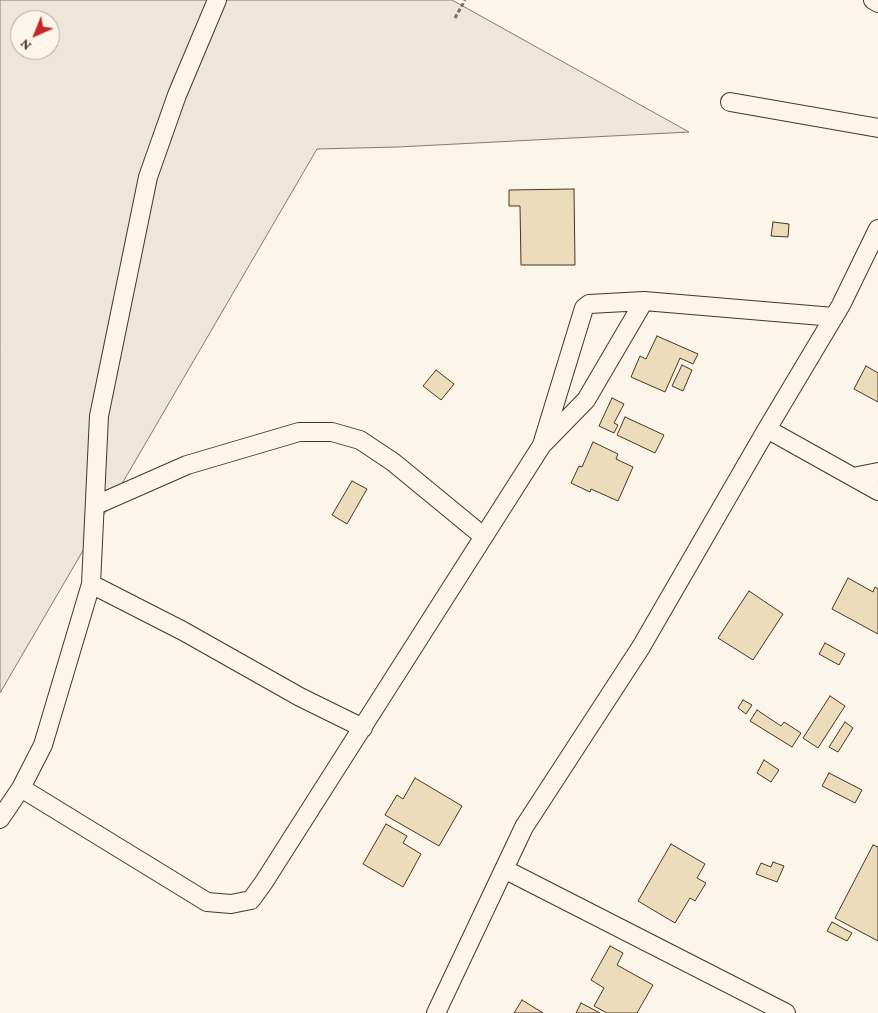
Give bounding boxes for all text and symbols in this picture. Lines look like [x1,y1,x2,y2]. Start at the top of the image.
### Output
north arrow [10,10,60,60]
text: N [16,36,34,54]

